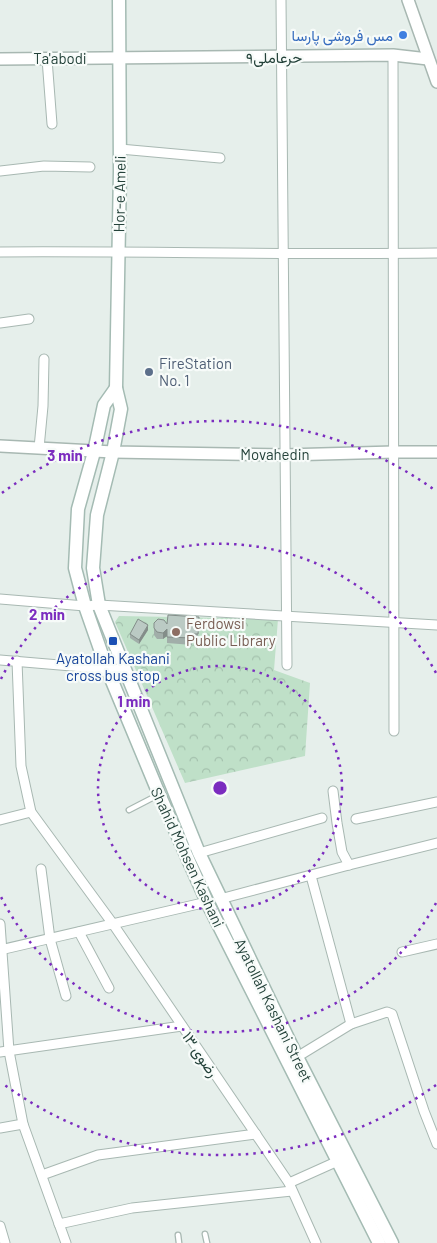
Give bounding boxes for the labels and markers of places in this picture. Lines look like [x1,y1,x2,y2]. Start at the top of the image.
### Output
place label: مس فروشی پارسا [291,26,393,46]
marker: مس فروشی پارسا [397,29,409,41]
place label: FireStation No. 1 [159,354,232,389]
marker: FireStation No. 1 [143,366,155,378]
place label: Ferdowsi Public Library [186,614,276,649]
marker: Ferdowsi Public Library [170,626,182,638]
marker: Ayatollah Kashani cross bus stop [107,635,119,647]
place label: Ayatollah Kashani cross bus stop [56,649,170,684]
centre of rings [211,779,229,797]

